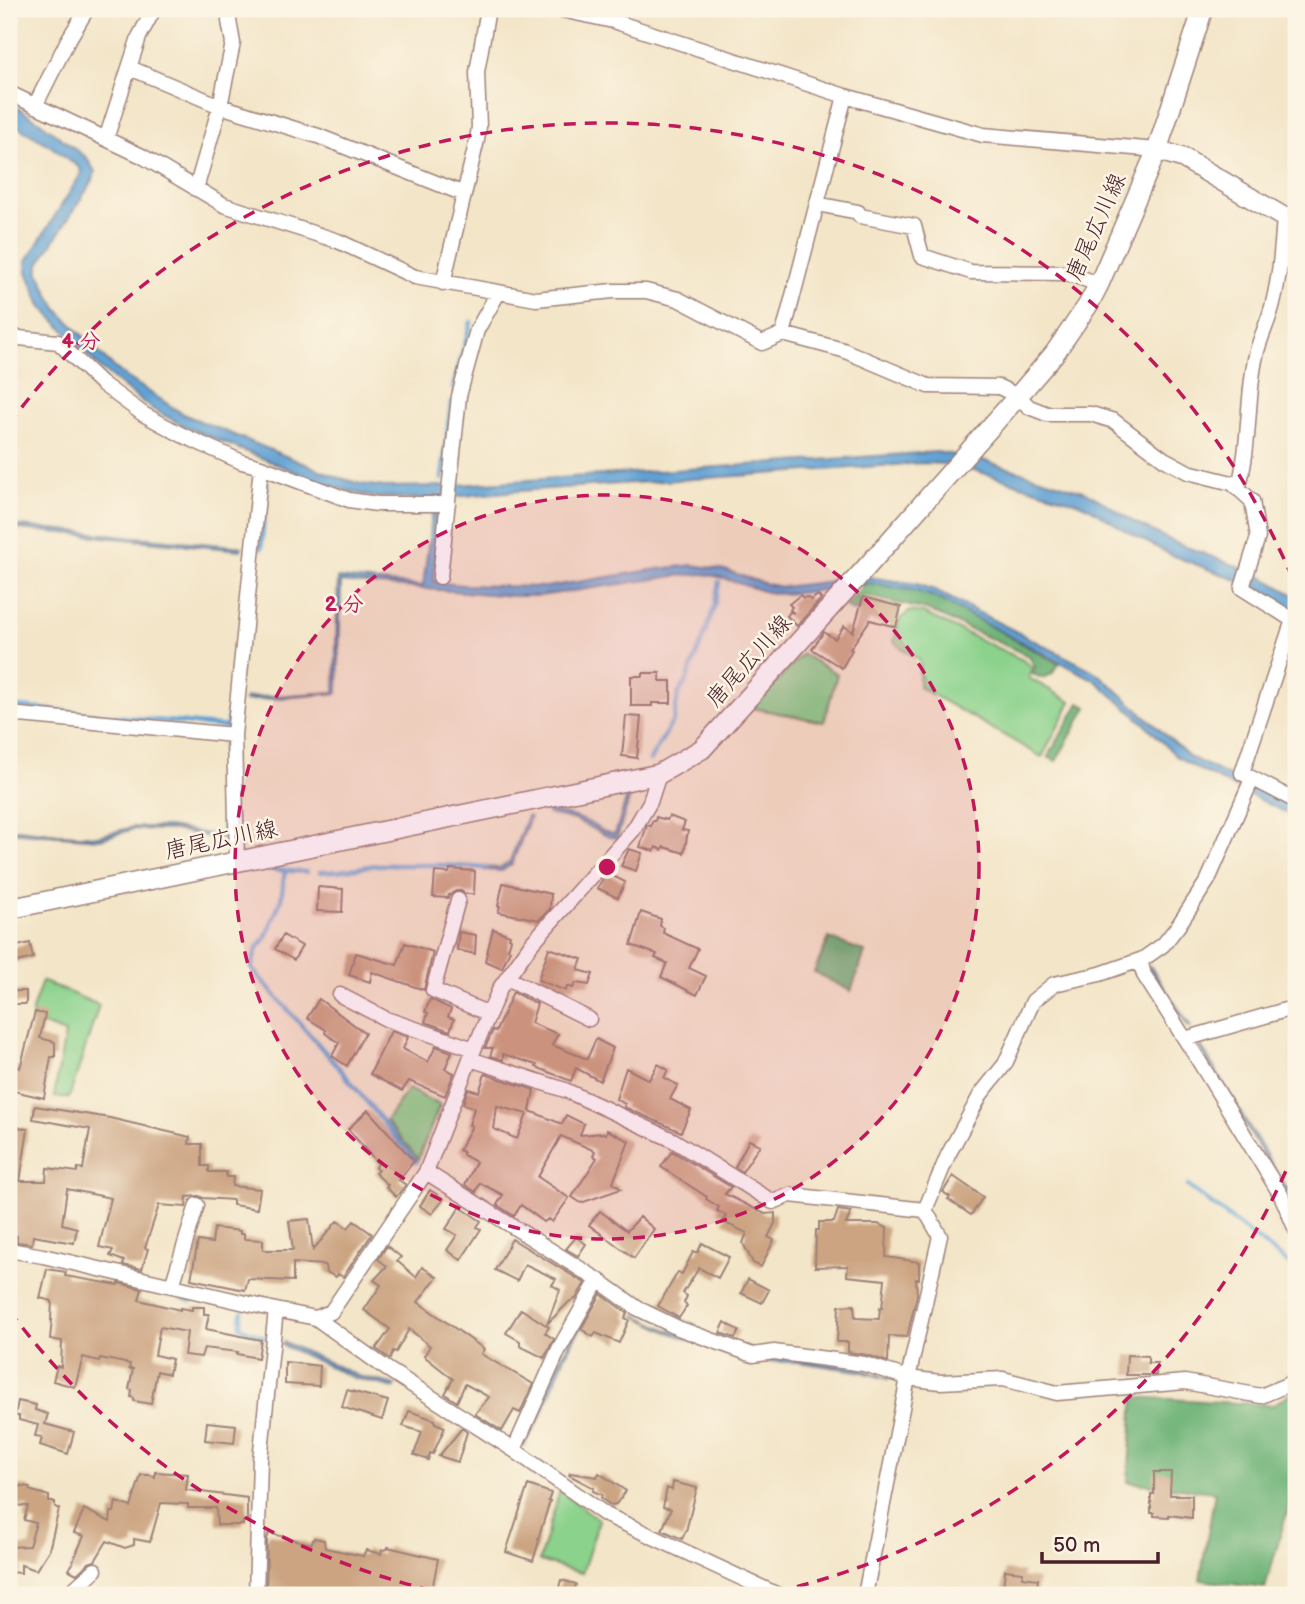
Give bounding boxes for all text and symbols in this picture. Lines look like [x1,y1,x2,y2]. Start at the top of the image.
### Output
street label: 唐尾広川線 [1060,169,1132,285]
text: 4 分 [61,329,101,354]
text: 2 分 [324,592,364,617]
street label: 唐尾広川線 [700,609,798,713]
street label: 唐尾広川線 [162,814,280,866]
centre of rings [595,855,619,879]
scale bar [1042,1520,1158,1564]
text: 50 m [1053,1533,1100,1558]

